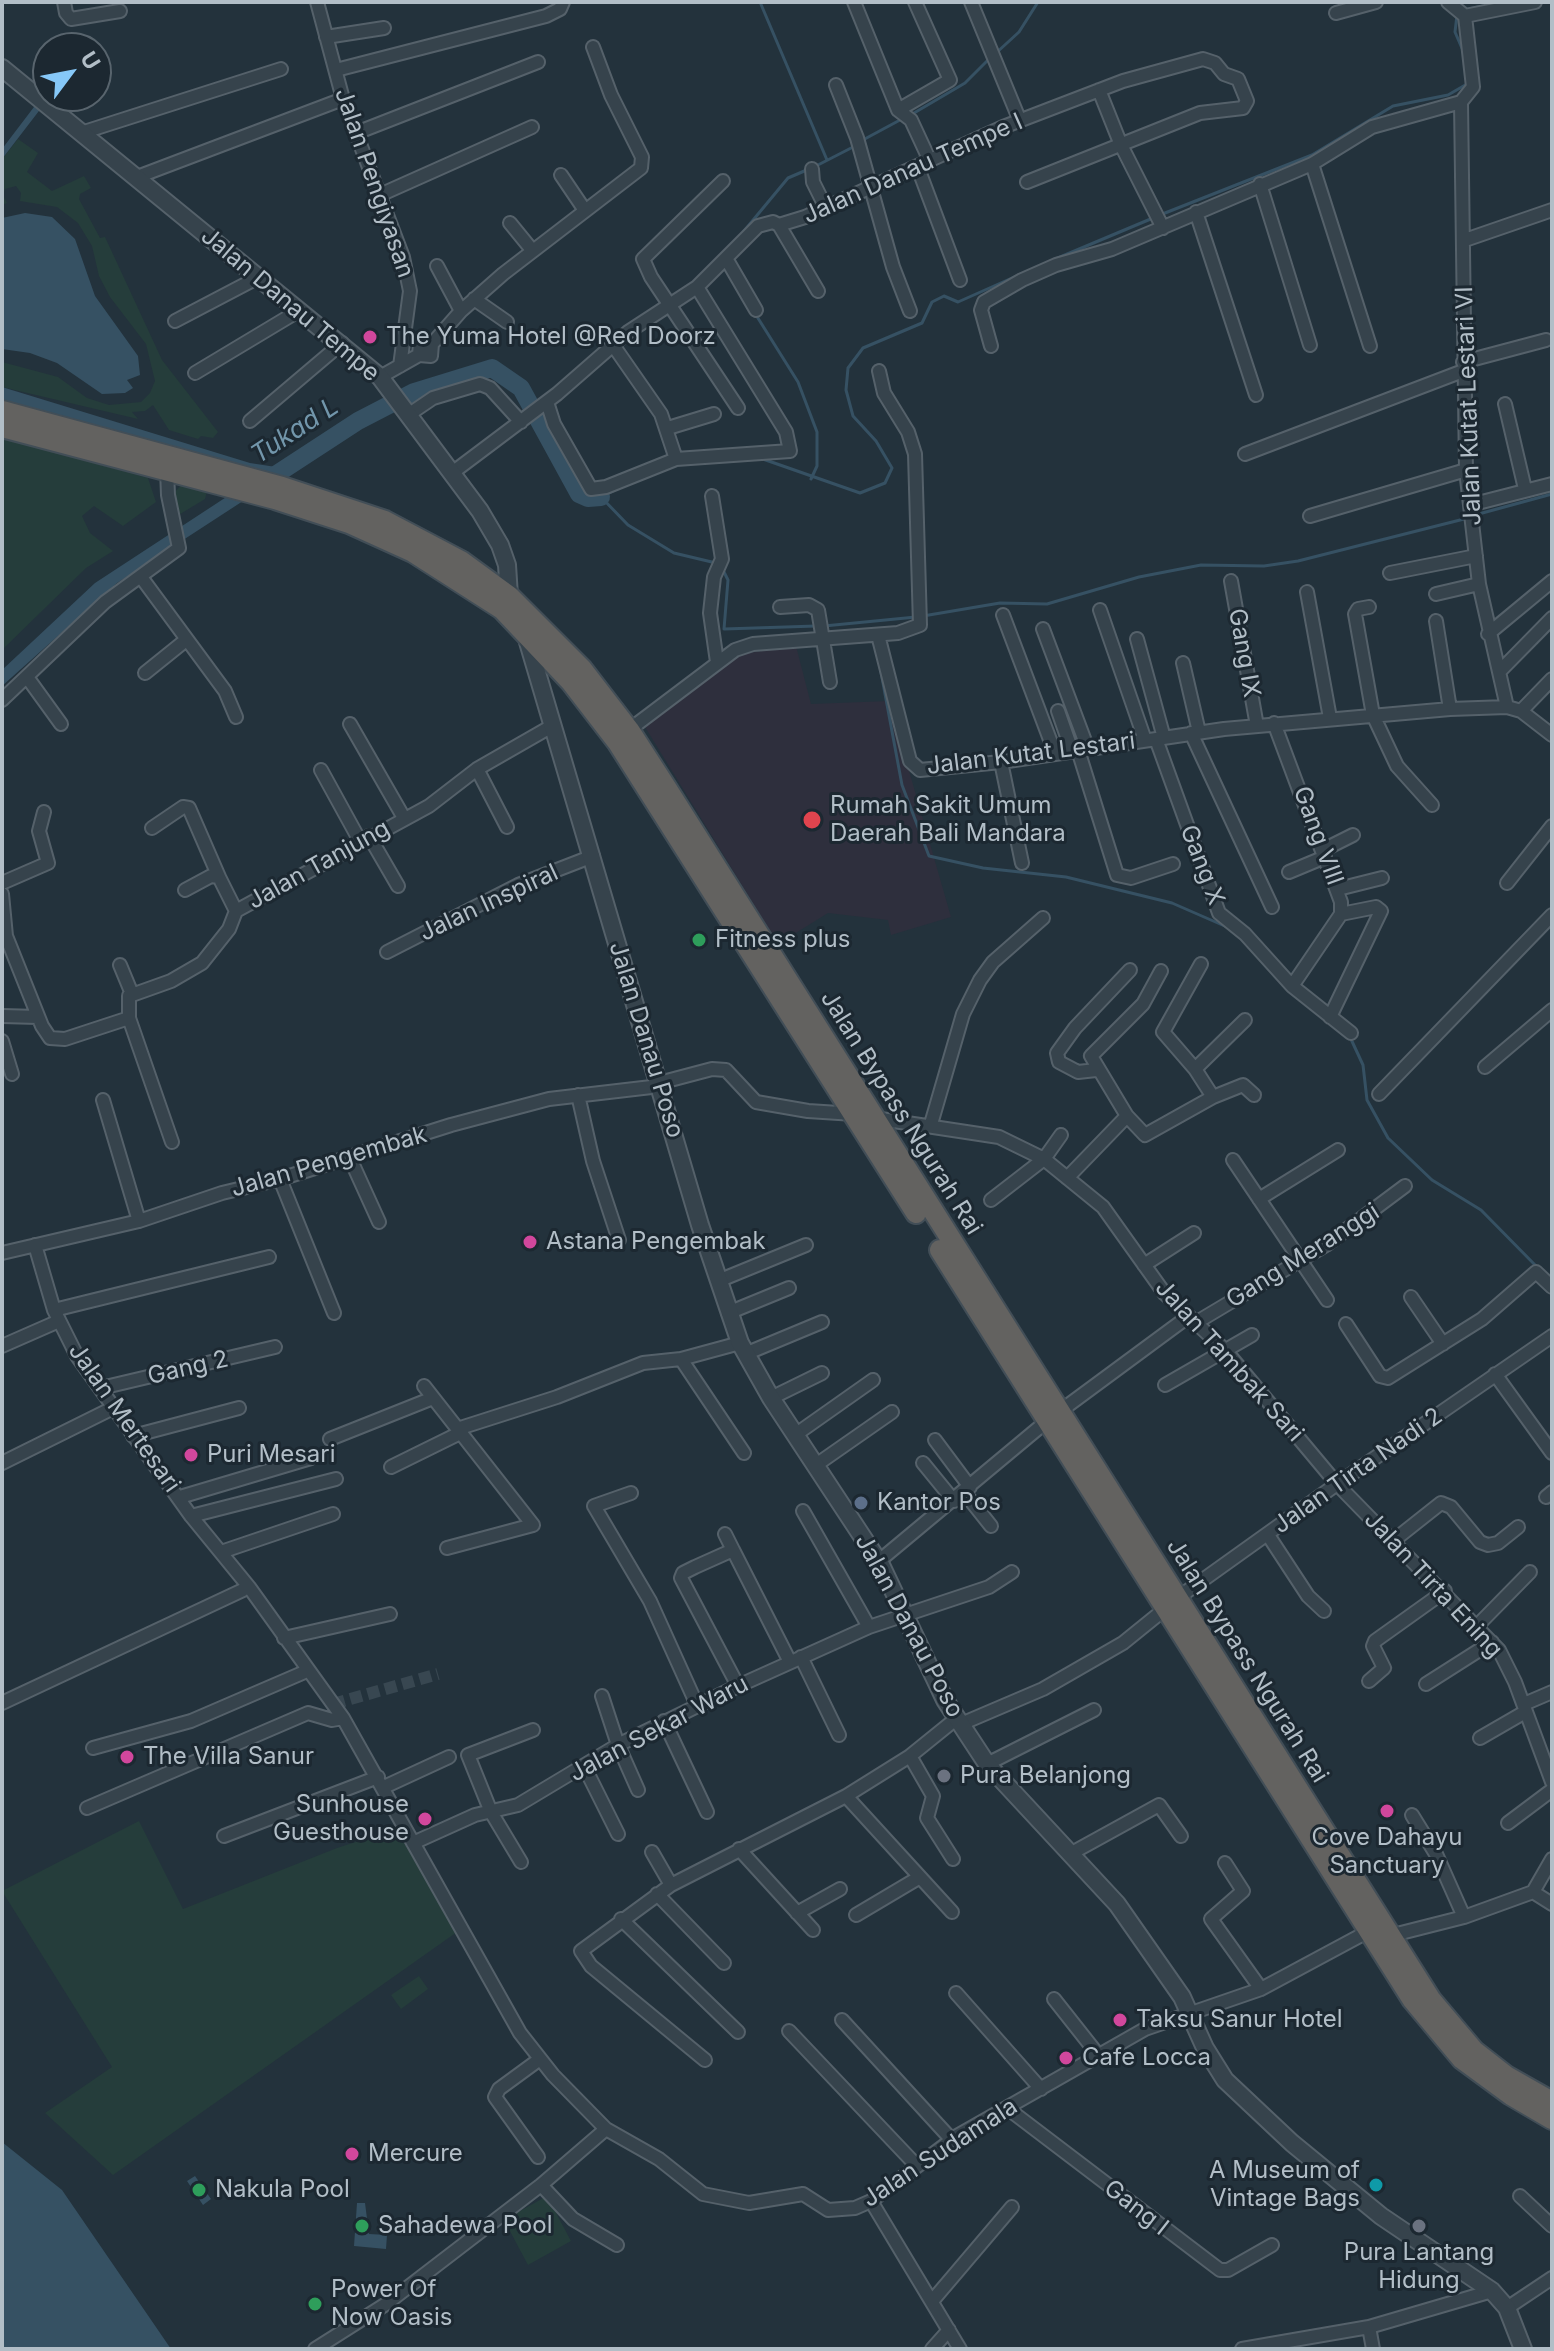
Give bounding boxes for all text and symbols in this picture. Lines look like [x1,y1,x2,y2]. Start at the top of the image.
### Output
north arrow [32,32,112,112]
text: U [75,47,106,74]
street label: Jalan Pengiyasan [328,84,420,282]
street label: Jalan Danau Tempe I [799,108,1027,230]
street label: Jalan Danau Tempe [195,222,385,388]
street label: Jalan Kutat Lestari VI [1450,286,1488,526]
place label: The Yuma Hotel @Red Doorz [386,323,716,351]
marker: The Yuma Hotel @Red Doorz [361,328,379,346]
water label: Tukad L [245,391,345,471]
street label: Gang IX [1222,606,1266,700]
street label: Jalan Kutat Lestari [925,727,1137,781]
street label: Gang VIII [1287,783,1349,889]
place label: Rumah Sakit Umum Daerah Bali Mandara [830,792,1066,848]
marker: Rumah Sakit Umum Daerah Bali Mandara [801,809,823,831]
street label: Jalan Tanjung [243,814,395,916]
street label: Gang X [1174,821,1230,909]
street label: Jalan Inspiral [415,858,563,948]
place label: Fitness plus [715,926,850,954]
marker: Fitness plus [690,931,708,949]
street label: Jalan Danau Poso [602,939,690,1141]
street label: Jalan Bypass Ngurah Rai [814,986,988,1240]
street label: Jalan Pengembak [228,1120,430,1204]
street label: Gang Meranggi [1221,1198,1385,1314]
place label: Astana Pengembak [546,1228,766,1256]
marker: Astana Pengembak [521,1233,539,1251]
street label: Jalan Tambak Sari [1149,1274,1309,1448]
street label: Jalan Mertesari [62,1338,186,1498]
street label: Gang 2 [145,1345,231,1391]
street label: Jalan Tirta Nadi 2 [1268,1402,1448,1540]
place label: Puri Mesari [207,1441,336,1469]
marker: Puri Mesari [182,1446,200,1464]
place label: Kantor Pos [877,1489,1001,1517]
marker: Kantor Pos [852,1494,870,1512]
street label: Jalan Tirta Ening [1358,1506,1508,1664]
street label: Jalan Danau Poso [849,1529,969,1723]
street label: Jalan Bypass Ngurah Rai [1160,1534,1334,1788]
street label: Jalan Sekar Waru [565,1670,753,1788]
place label: The Villa Sanur [143,1743,314,1771]
marker: The Villa Sanur [118,1748,136,1766]
place label: Pura Belanjong [960,1762,1131,1790]
marker: Pura Belanjong [935,1767,953,1785]
place label: Sunhouse Guesthouse [273,1791,409,1847]
marker: Cove Dahayu Sanctuary [1378,1802,1396,1820]
marker: Sunhouse Guesthouse [416,1810,434,1828]
place label: Cove Dahayu Sanctuary [1311,1824,1463,1880]
place label: Taksu Sanur Hotel [1136,2006,1343,2034]
marker: Taksu Sanur Hotel [1111,2011,1129,2029]
place label: Cafe Locca [1082,2044,1211,2072]
marker: Cafe Locca [1057,2049,1075,2067]
street label: Jalan Sudamala [857,2092,1023,2214]
place label: Mercure [368,2140,463,2168]
marker: Mercure [343,2145,361,2163]
place label: A Museum of Vintage Bags [1209,2157,1360,2213]
street label: Gang I [1098,2174,1174,2242]
place label: Nakula Pool [215,2176,350,2204]
marker: A Museum of Vintage Bags [1367,2176,1385,2194]
marker: Nakula Pool [190,2181,208,2199]
place label: Sahadewa Pool [378,2212,552,2240]
marker: Sahadewa Pool [353,2217,371,2235]
marker: Pura Lantang Hidung [1410,2217,1428,2235]
place label: Pura Lantang Hidung [1344,2239,1494,2295]
place label: Power Of Now Oasis [331,2276,452,2332]
marker: Power Of Now Oasis [306,2295,324,2313]

